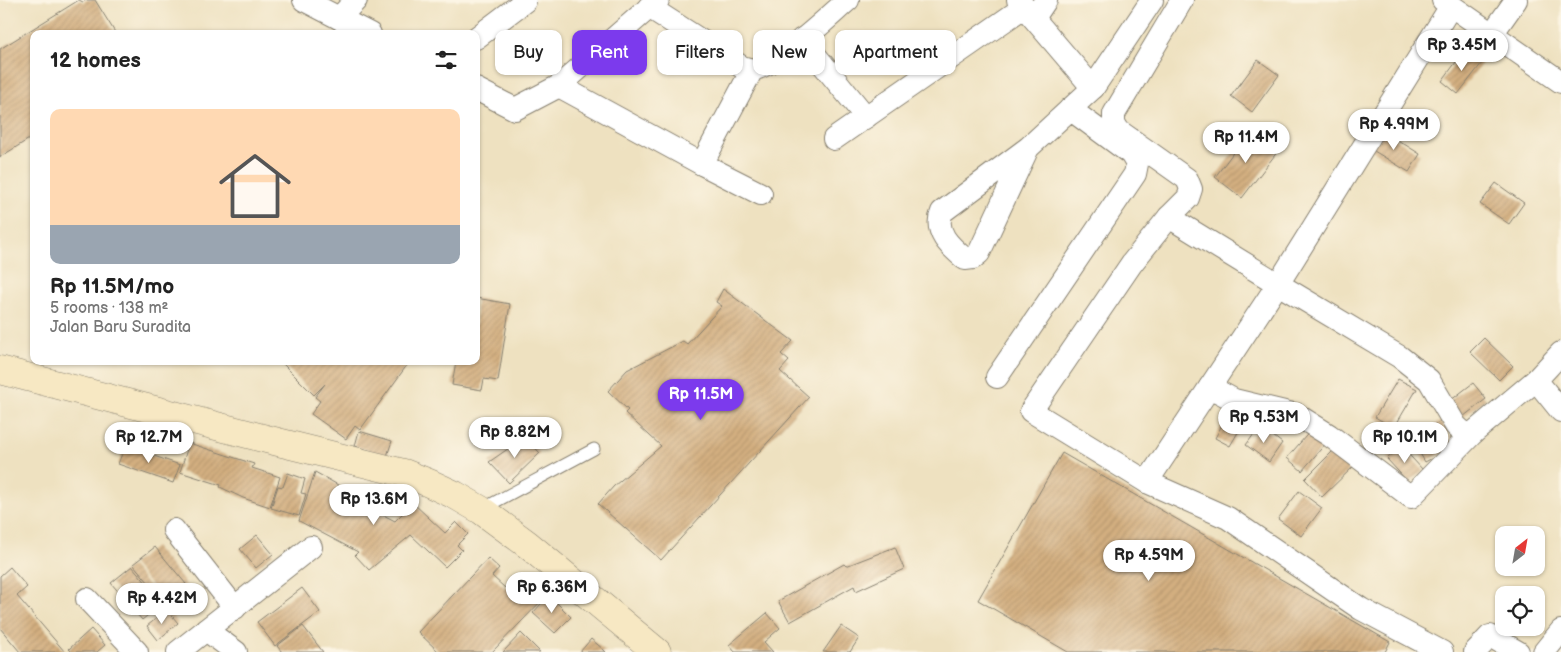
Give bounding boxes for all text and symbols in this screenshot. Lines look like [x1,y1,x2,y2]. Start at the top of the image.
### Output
chip: Buy [495,30,562,75]
chip: Rent [572,30,647,75]
chip: Filters [657,30,743,75]
chip: New [753,30,825,75]
chip: Apartment [835,30,956,75]
pin: Rp 3.45M [1410,30,1514,72]
text: Rp 3.45M [1427,36,1497,55]
icon: filters [432,46,460,74]
text: 12 homes [50,48,141,73]
pin: Rp 4.99M [1342,108,1446,151]
text: Rp 4.99M [1359,115,1429,134]
pin: Rp 11.4M [1194,121,1298,164]
text: Rp 11.4M [1214,128,1278,147]
icon: home [210,141,300,231]
text: Rp 11.5M/mo [50,274,174,299]
text: 5 rooms · 138 m² [50,299,169,318]
text: Jalan Baru Suradita [50,318,191,337]
pin: Rp 11.5M [649,378,753,421]
text: Rp 11.5M [669,385,733,404]
pin: Rp 9.53M [1212,402,1316,444]
text: Rp 9.53M [1229,408,1299,427]
pin: Rp 8.82M [463,416,567,459]
pin: Rp 12.7M [97,422,201,464]
pin: Rp 10.1M [1353,422,1457,464]
text: Rp 8.82M [480,423,550,442]
text: Rp 12.7M [116,428,182,447]
text: Rp 10.1M [1372,428,1438,447]
pin: Rp 13.6M [322,484,426,526]
text: Rp 13.6M [340,490,408,509]
north arrow [1495,526,1545,576]
map controls [1495,526,1545,636]
pin: Rp 4.59M [1097,540,1201,582]
text: Rp 4.59M [1114,546,1184,565]
pin: Rp 6.36M [500,572,604,614]
text: Rp 6.36M [517,578,587,597]
pin: Rp 4.42M [110,582,214,625]
button: locate [1495,586,1545,636]
text: Rp 4.42M [127,589,197,608]

